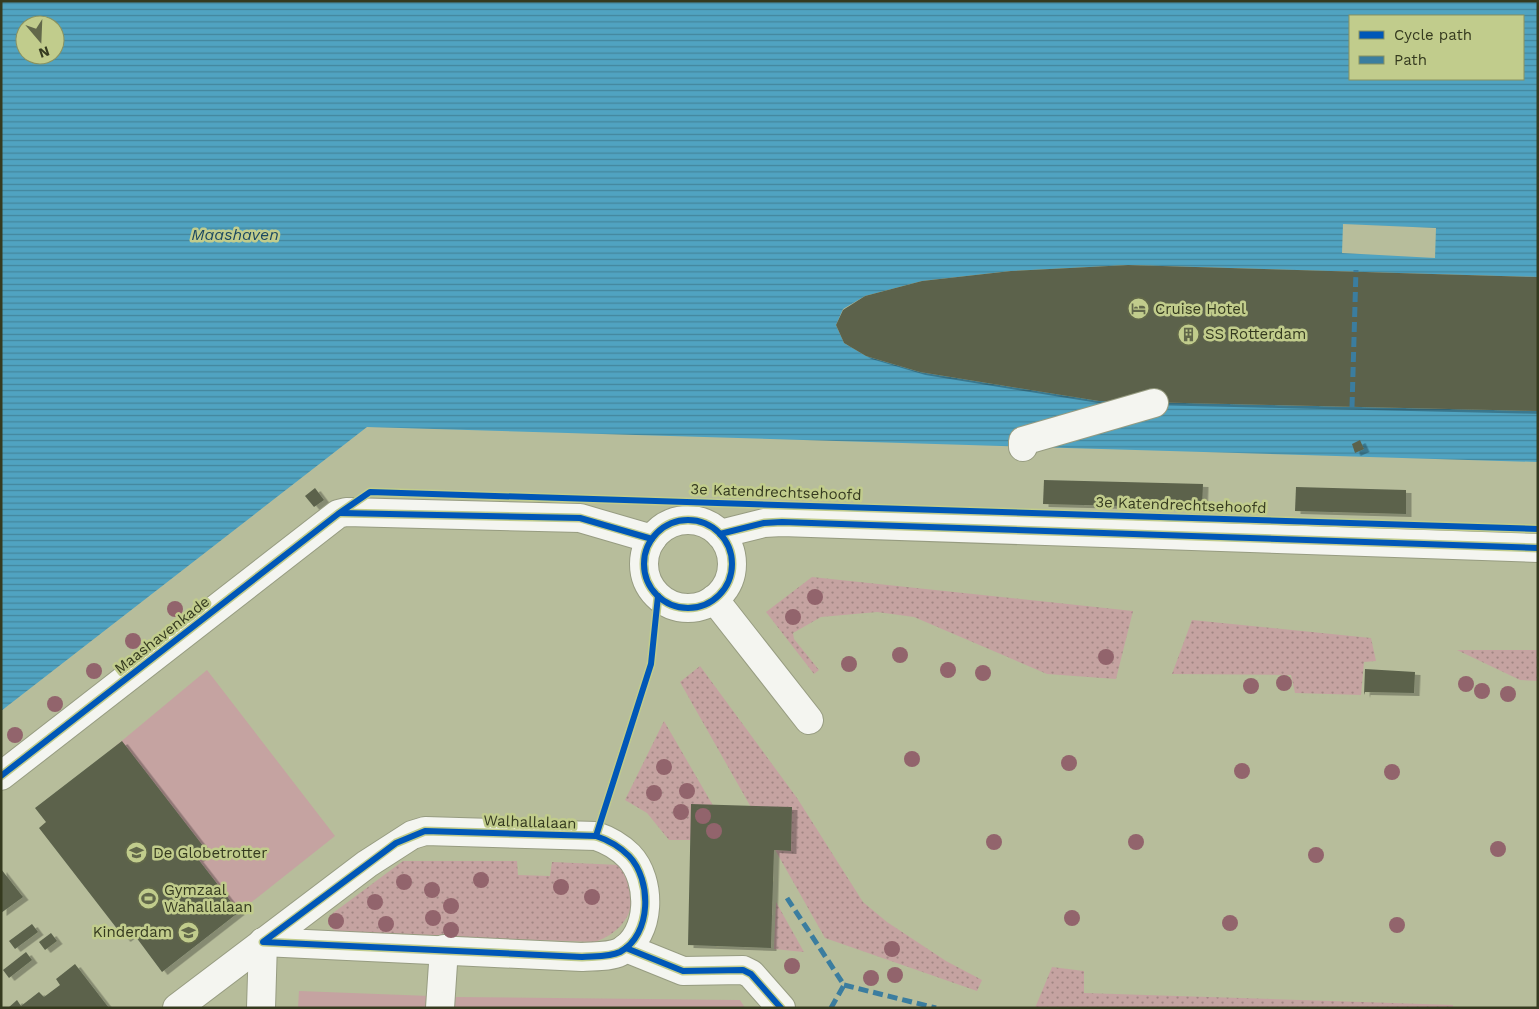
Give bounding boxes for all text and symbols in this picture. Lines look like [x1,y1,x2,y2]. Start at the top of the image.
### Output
north arrow [15,15,65,65]
legend [1349,15,1524,80]
text: Cycle path [1394,26,1472,44]
text: N [37,43,52,62]
text: Path [1394,51,1427,69]
water label: Maashaven [191,225,279,244]
hotel icon: Cruise Hotel [1127,297,1151,321]
place label: Cruise Hotel [1155,300,1246,318]
building icon: SS Rotterdam [1177,322,1201,346]
place label: SS Rotterdam [1205,325,1306,343]
street label: 3e Katendrechtsehoofd [690,480,862,504]
street label: 3e Katendrechtsehoofd [1095,493,1267,517]
street label: Maashavenkade [111,592,213,678]
street label: Walhallalaan [483,811,577,833]
school or university icon: De Globetrotter [125,841,149,865]
place label: De Globetrotter [153,844,267,862]
place label: Gymzaal Wahallalaan [164,881,253,916]
sports icon: Gymzaal Wahallalaan [136,887,160,911]
school or university icon: Kinderdam [176,920,200,944]
place label: Kinderdam [93,923,172,941]

